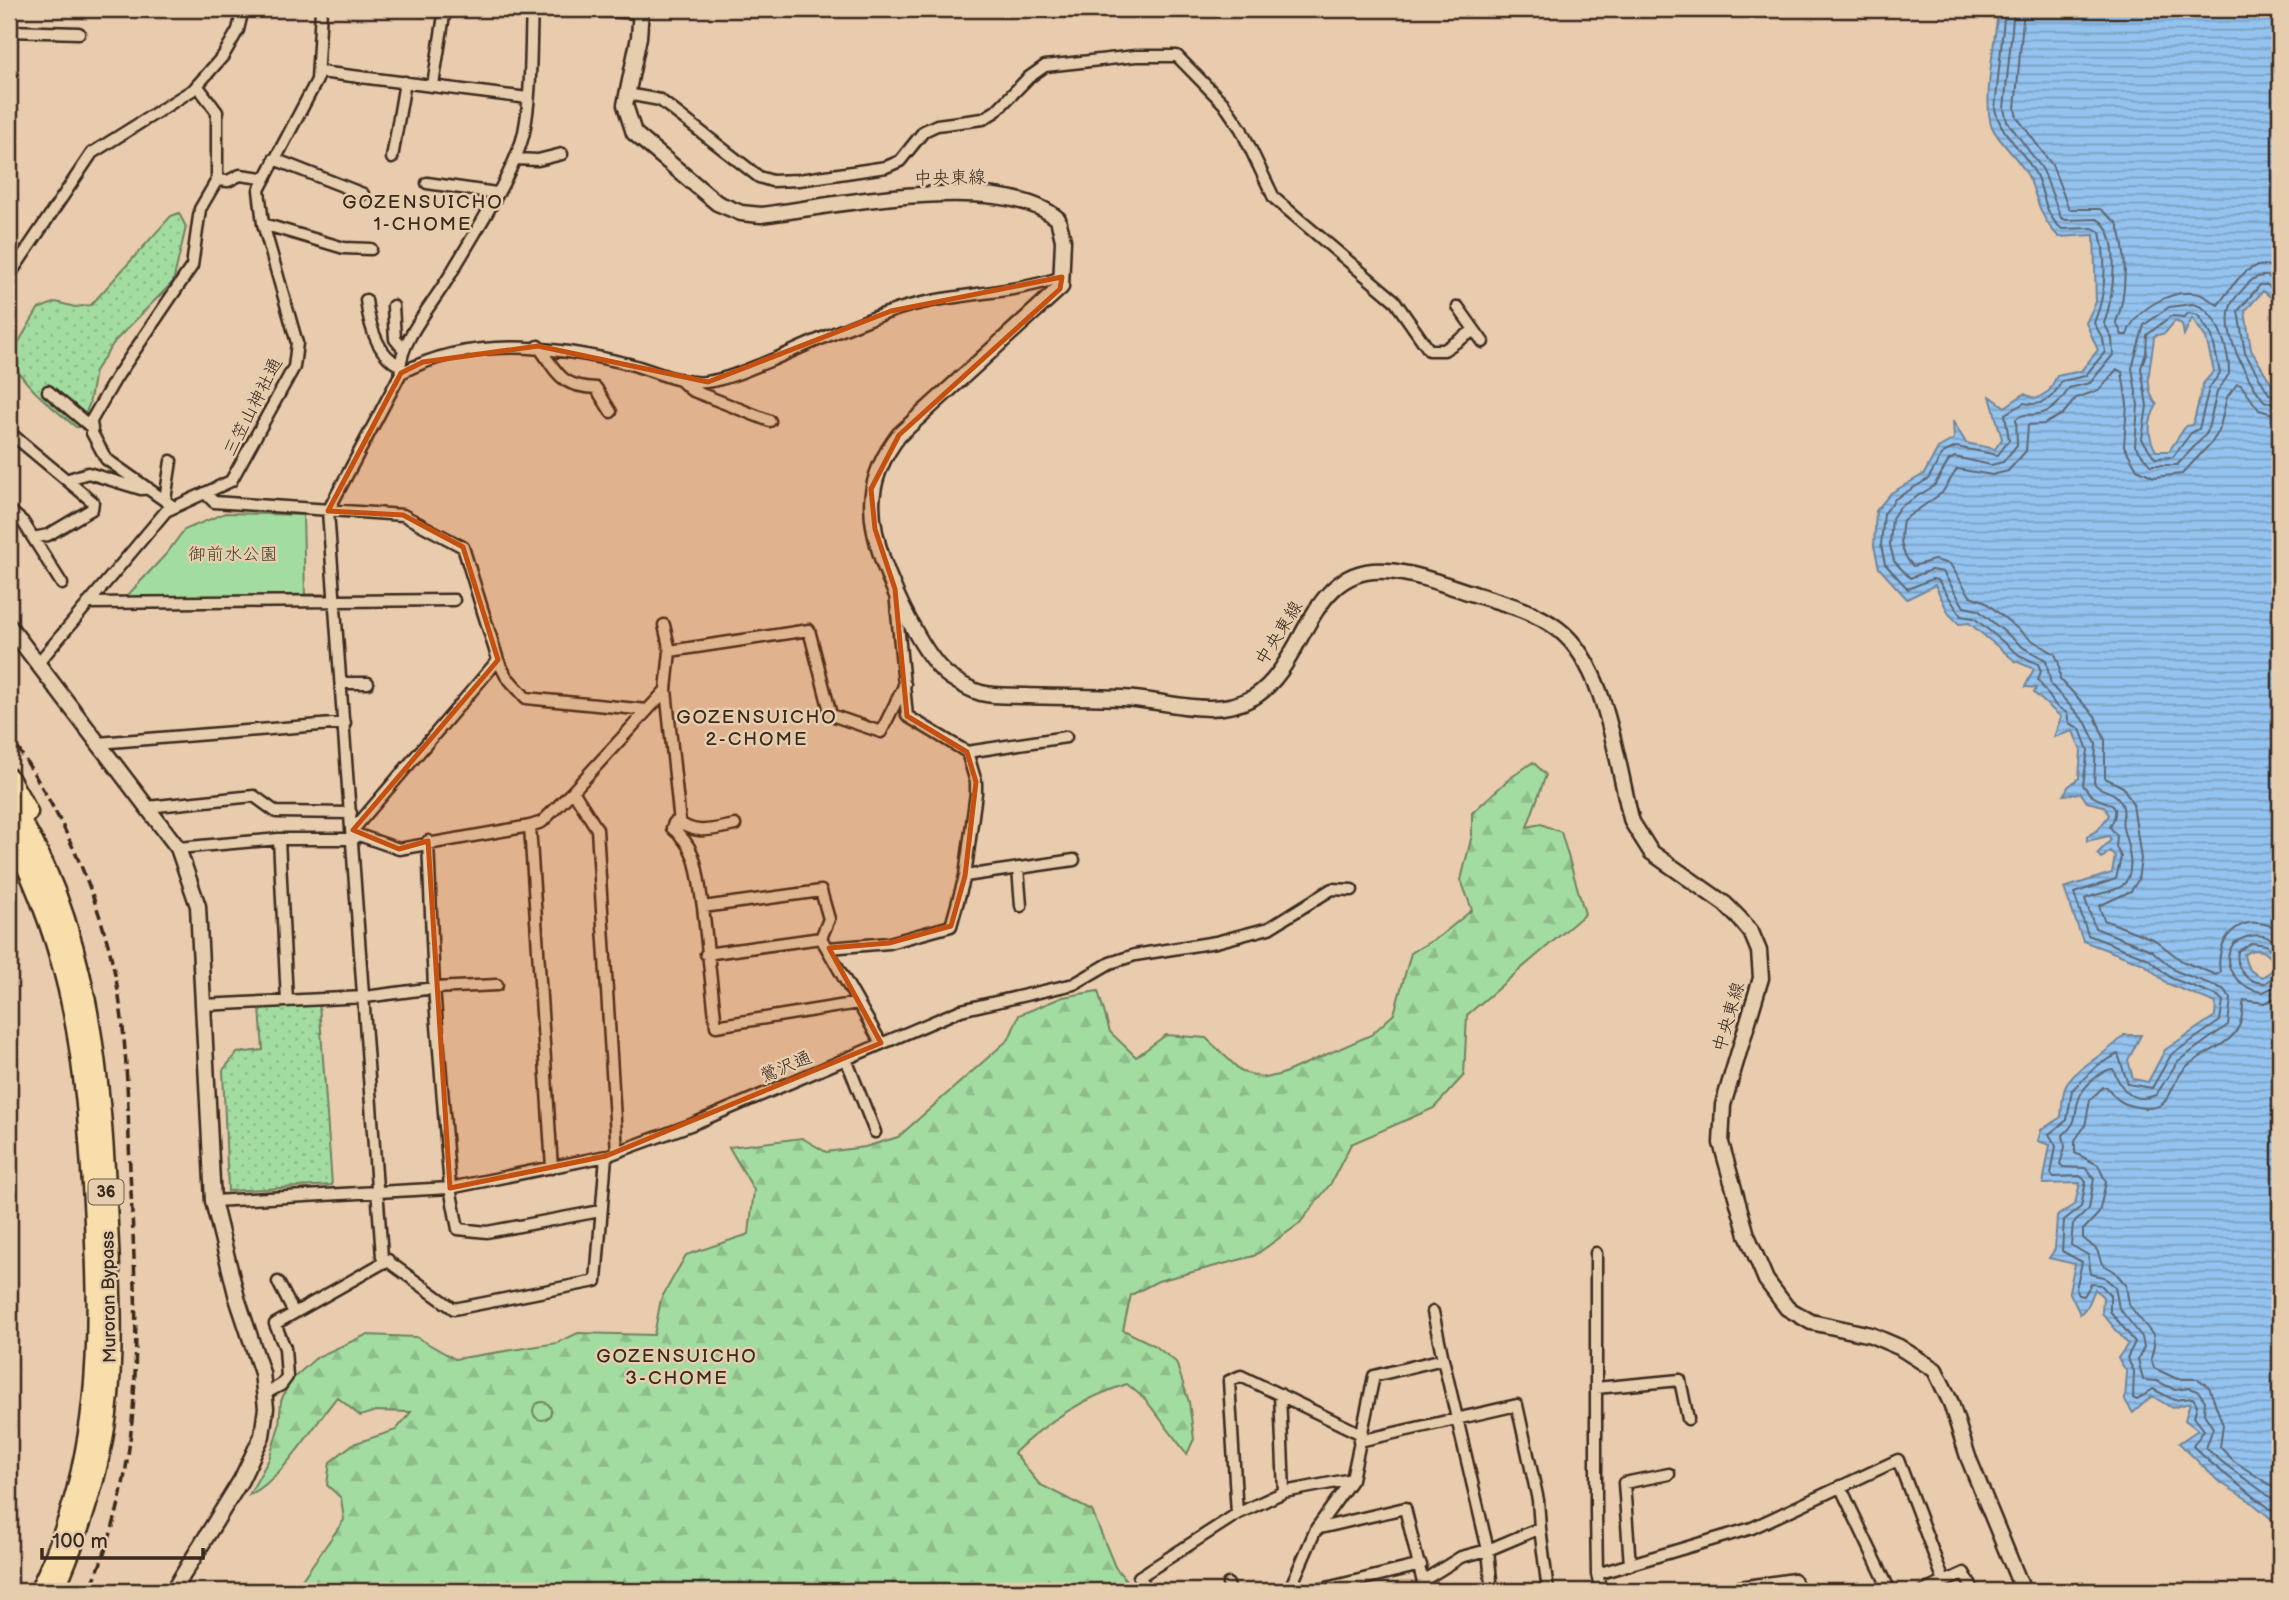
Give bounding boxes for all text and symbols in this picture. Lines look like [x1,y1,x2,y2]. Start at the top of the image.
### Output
street label: 中央東線 [914,167,986,189]
district label: GOZENSUICHO 1-CHOME [342,191,504,236]
street label: 三笠山神社通 [219,354,287,460]
park label: 御前水公園 [188,544,278,565]
street label: 中央東線 [1251,597,1307,669]
district label: GOZENSUICHO 2-CHOME [676,706,838,751]
street label: 中央東線 [1709,980,1749,1054]
street label: 鶯沢通 [757,1047,815,1087]
road number: 36 [88,1180,124,1204]
street label: Muroran Bypass [97,1231,121,1363]
district label: GOZENSUICHO 3-CHOME [596,1345,758,1390]
scale bar [42,1516,203,1560]
text: 100 m [52,1529,108,1554]

